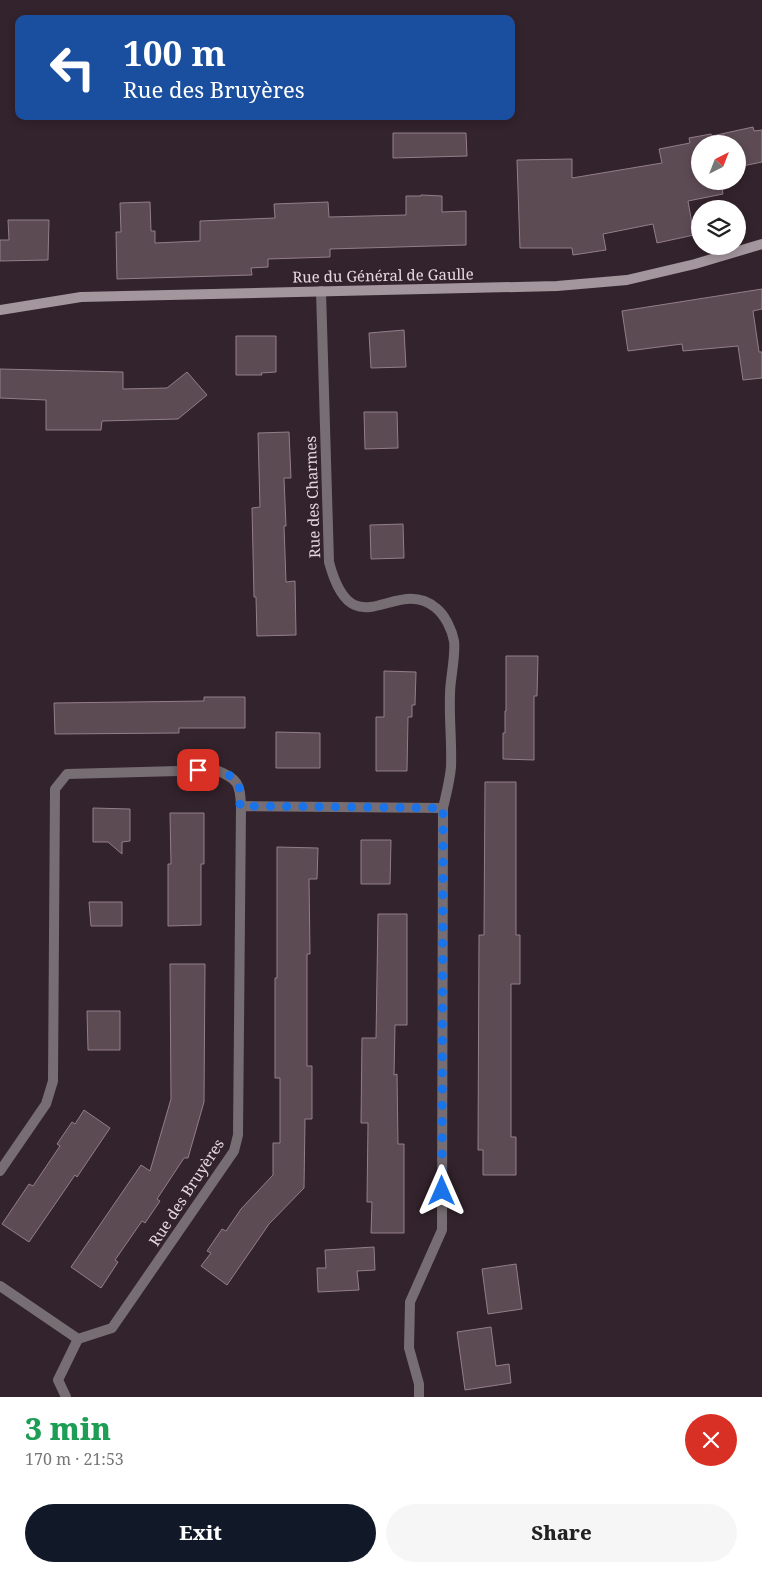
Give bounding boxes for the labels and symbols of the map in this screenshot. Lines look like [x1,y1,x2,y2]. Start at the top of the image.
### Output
north arrow [691,135,746,190]
street label: Rue du Général de Gaulle [292,263,474,287]
street label: Rue des Charmes [300,435,324,559]
pin [177,749,219,791]
street label: Rue des Bruyères [144,1134,228,1249]
position arrow [415,1164,467,1216]

